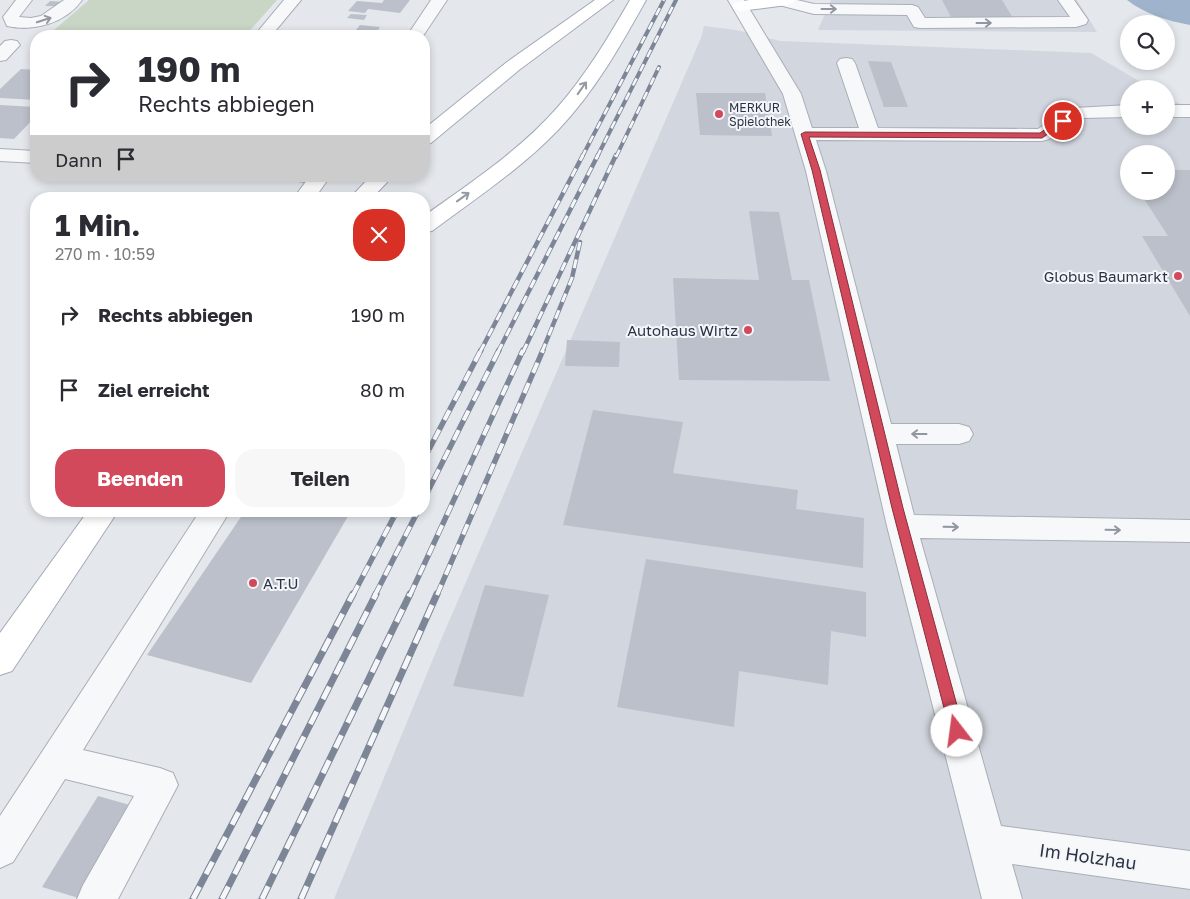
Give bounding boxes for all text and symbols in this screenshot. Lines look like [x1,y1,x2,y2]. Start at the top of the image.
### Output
one-way arrow [820,4,836,14]
one-way arrow [36,15,52,25]
map controls [1120,15,1175,200]
button: search [1120,15,1175,70]
one-way arrow [976,18,992,28]
text: 190 m [138,48,240,90]
icon: right [55,50,120,115]
button: + [1120,80,1175,135]
one-way arrow [577,81,587,95]
text: Rechts abbiegen [138,90,315,117]
place label: MERKUR Spielothek [729,100,791,129]
pin [1042,100,1084,142]
icon: arrive [1049,107,1077,135]
marker: MERKUR Spielothek [713,108,725,120]
icon: arrive [112,145,140,173]
button: − [1120,145,1175,200]
text: Dann [55,148,102,171]
one-way arrow [456,192,470,202]
text: 1 Min. [55,207,141,243]
button: close [353,209,405,261]
text: 270 m · 10:59 [55,244,155,264]
place label: Globus Baumarkt [1044,267,1168,285]
marker: Globus Baumarkt [1172,270,1184,282]
icon: right [55,301,83,329]
text: Rechts abbiegen [98,303,253,326]
text: 190 m [351,303,405,326]
place label: Autohaus Wirtz [627,321,738,339]
marker: Autohaus Wirtz [742,324,754,336]
icon: arrive [55,376,83,404]
text: Ziel erreicht [98,378,210,401]
text: 80 m [360,378,405,401]
one-way arrow [911,429,928,439]
button: Beenden [55,449,225,507]
button: Teilen [235,449,405,507]
one-way arrow [942,522,959,532]
one-way arrow [1105,525,1121,534]
place label: A.T.U [263,574,298,592]
marker: A.T.U [247,577,259,589]
position arrow [930,704,982,756]
street label: Im Holzhau [1038,838,1138,874]

